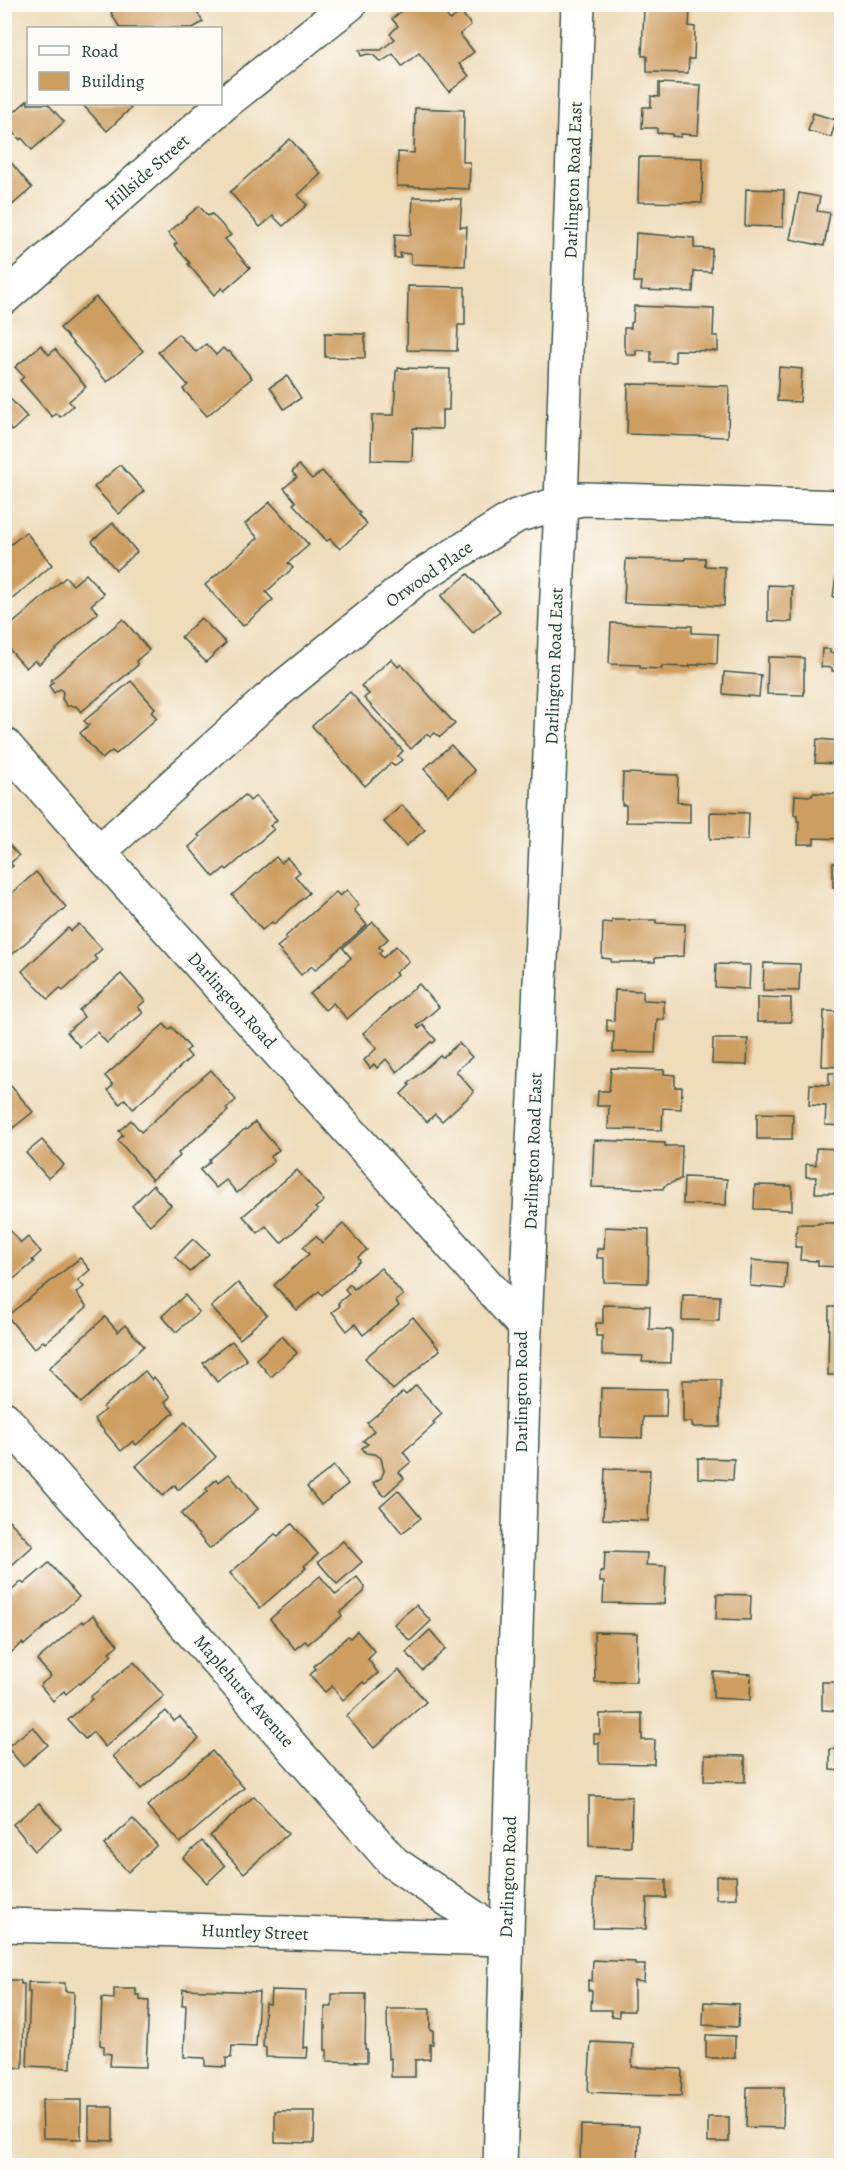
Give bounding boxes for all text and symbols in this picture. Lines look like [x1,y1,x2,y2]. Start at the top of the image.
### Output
legend [27,27,222,105]
text: Road [81,39,119,63]
text: Building [81,69,145,93]
street label: Darlington Road East [558,101,588,259]
street label: Hillside Street [99,128,195,216]
street label: Orwood Place [381,535,477,613]
street label: Darlington Road East [539,587,569,745]
street label: Darlington Road [182,947,282,1054]
street label: Darlington Road East [518,1072,548,1230]
street label: Darlington Road [509,1331,533,1453]
street label: Maplehurst Avenue [188,1630,300,1752]
street label: Darlington Road [494,1815,522,1938]
street label: Huntley Street [201,1918,309,1946]

